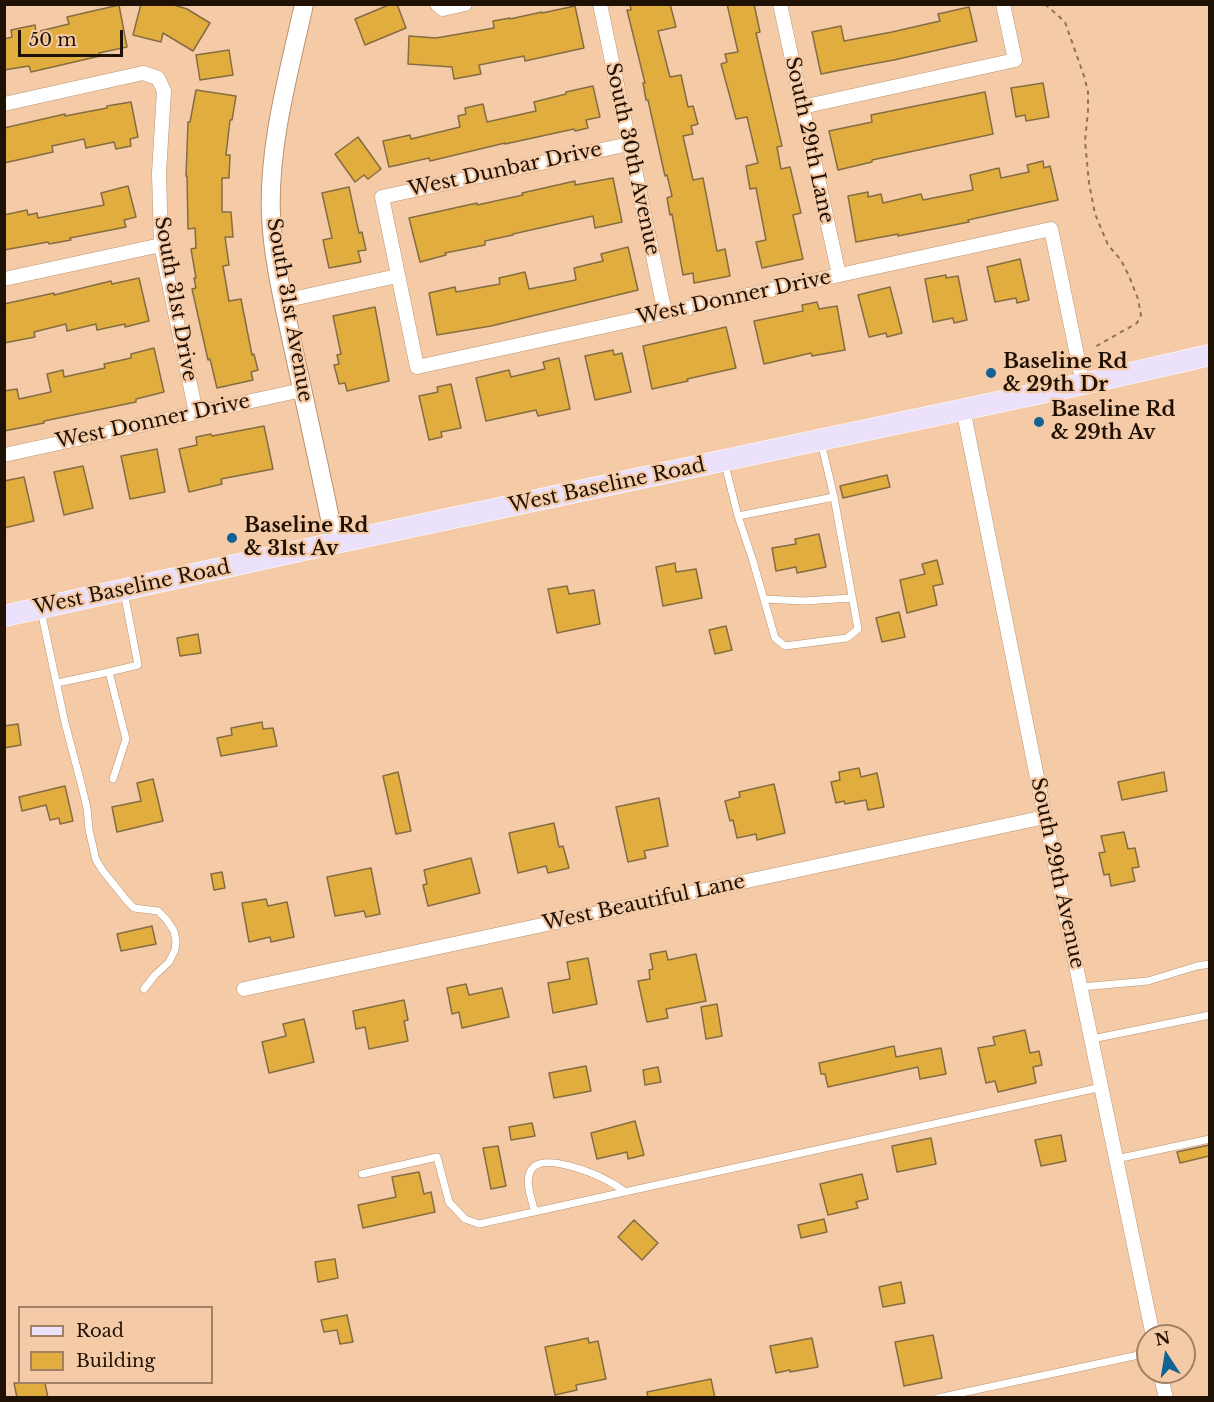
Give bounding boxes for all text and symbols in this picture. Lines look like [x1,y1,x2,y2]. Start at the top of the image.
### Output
scale bar [21,18,126,56]
text: 50 m [29,29,77,51]
street label: South 29th Lane [780,55,838,225]
street label: South 30th Avenue [600,61,664,257]
street label: West Dunbar Drive [406,138,604,202]
street label: South 31st Drive [149,215,201,383]
street label: South 31st Avenue [261,216,317,404]
street label: West Donner Drive [635,266,833,330]
place label: Baseline Rd & 29th Dr [1003,350,1127,397]
marker: Baseline Rd & 29th Dr [984,366,998,380]
street label: West Donner Drive [54,390,252,454]
place label: Baseline Rd & 29th Av [1051,398,1175,445]
marker: Baseline Rd & 29th Av [1032,415,1046,429]
street label: West Baseline Road [507,453,707,519]
place label: Baseline Rd & 31st Av [244,514,368,561]
marker: Baseline Rd & 31st Av [225,531,239,545]
street label: West Baseline Road [32,555,232,621]
street label: South 29th Avenue [1025,775,1089,971]
street label: West Beautiful Lane [541,870,747,936]
legend [18,1306,213,1384]
text: Road [76,1320,124,1342]
north arrow [1136,1324,1196,1384]
text: N [1153,1327,1172,1350]
text: Building [76,1350,155,1372]

